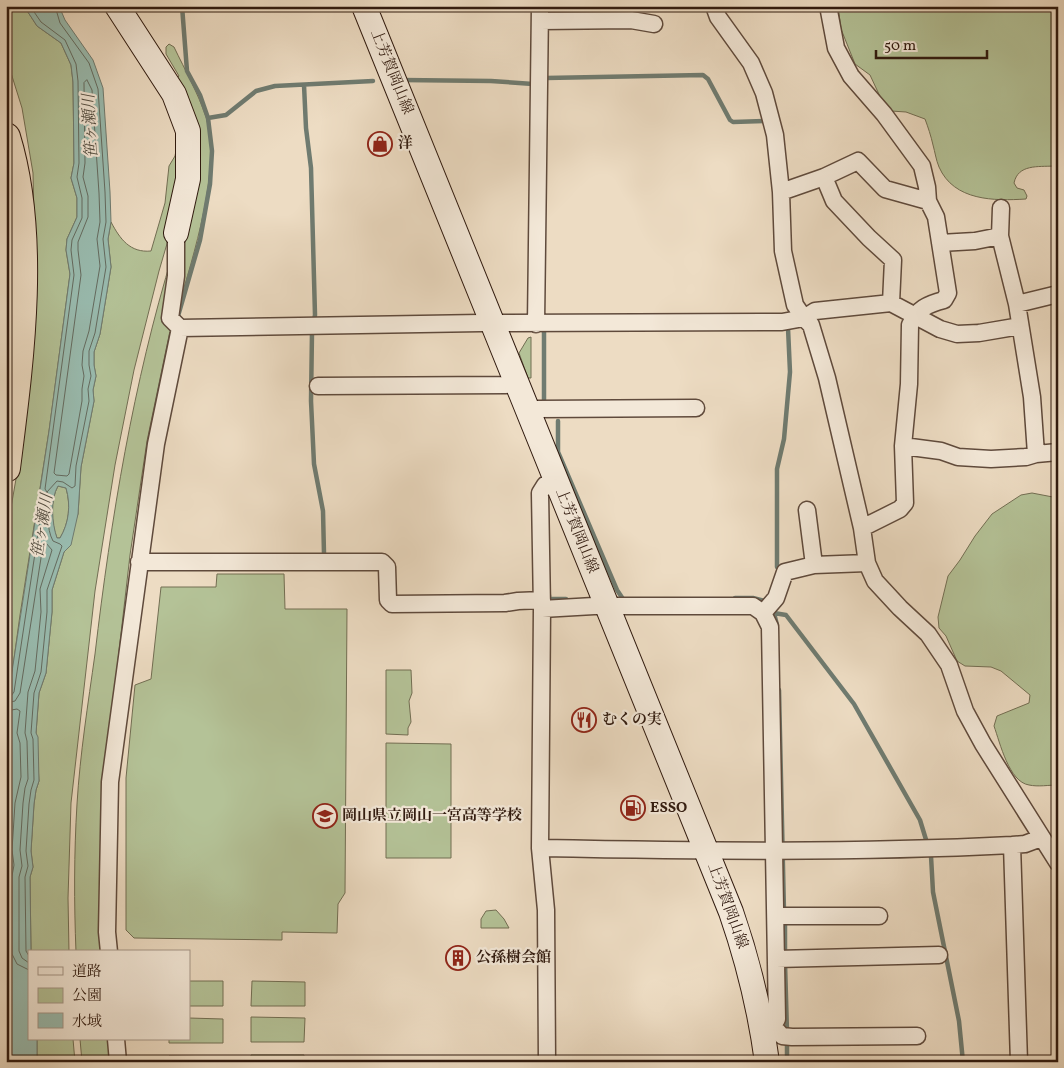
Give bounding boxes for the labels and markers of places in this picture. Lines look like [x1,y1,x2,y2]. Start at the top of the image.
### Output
shop icon: 洋 [367,131,393,157]
place label: 洋 [398,134,413,155]
restaurant icon: むくの実 [571,707,597,733]
place label: むくの実 [602,710,662,731]
fuel station icon: ESSO [620,795,646,821]
place label: ESSO [650,798,687,819]
school or university icon: 岡山県立岡山一宮高等学校 [312,803,338,829]
place label: 岡山県立岡山一宮高等学校 [342,806,522,827]
building icon: 公孫樹会館 [445,945,471,971]
place label: 公孫樹会館 [476,948,551,969]

